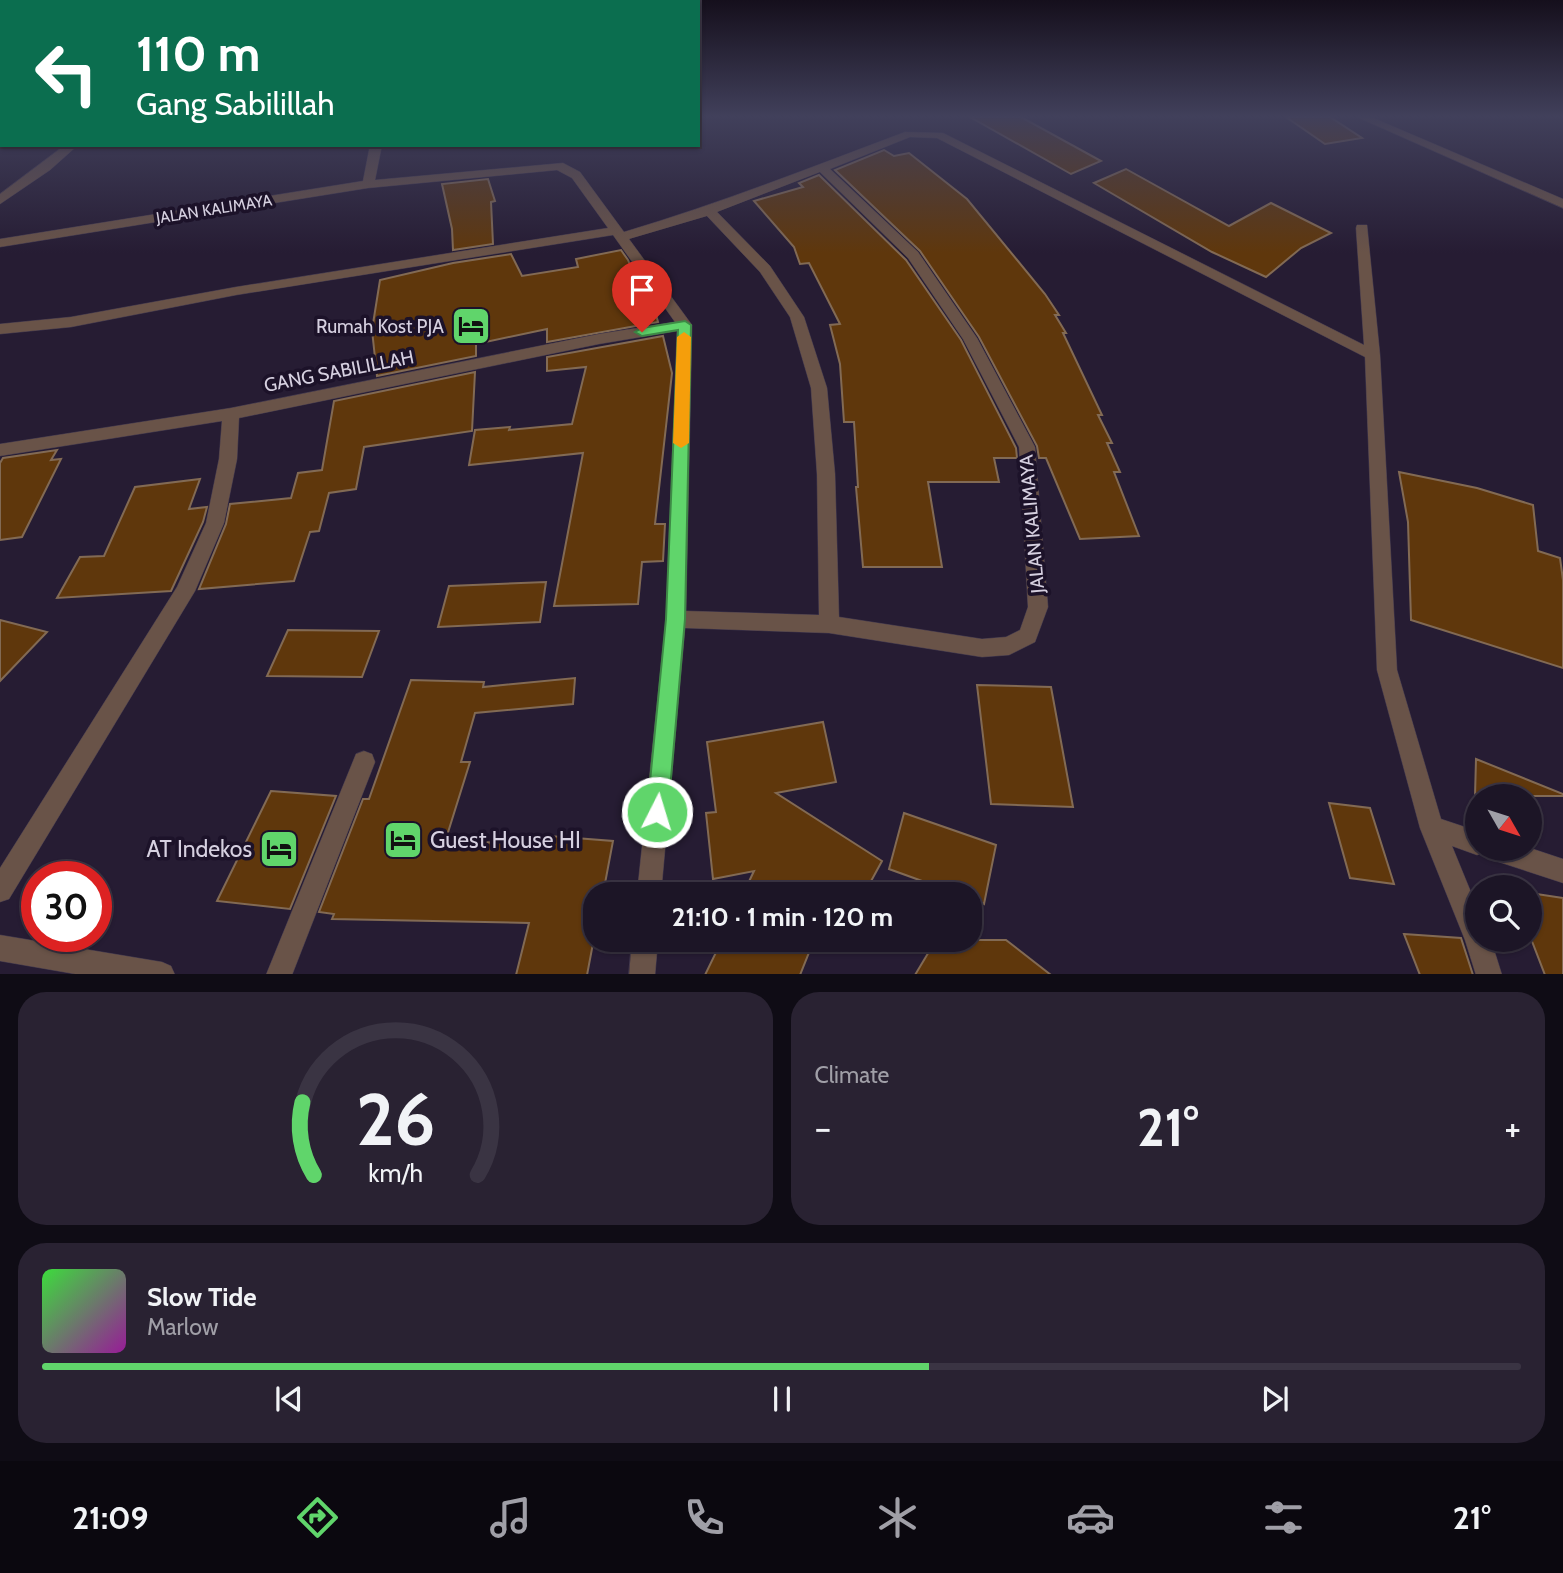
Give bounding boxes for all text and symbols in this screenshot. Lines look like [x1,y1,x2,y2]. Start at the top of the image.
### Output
text: 110 m [136,24,260,83]
icon: left [21,28,112,119]
text: Gang Sabilillah [136,84,335,123]
street label: JALAN KALIMAYA [154,190,274,228]
pin [612,260,672,332]
icon: arrive [623,271,661,309]
hotel icon: Rumah Kost PJA [450,305,492,347]
place label: Rumah Kost PJA [316,315,444,338]
street label: GANG SABILILLAH [262,345,416,397]
street label: JALAN KALIMAYA [1014,453,1050,595]
position arrow [620,775,694,849]
north arrow [1465,784,1542,861]
map controls [1465,784,1542,952]
hotel icon: Guest House HI [382,819,424,861]
place label: Guest House HI [430,826,581,854]
hotel icon: AT Indekos [258,828,300,870]
place label: AT Indekos [147,835,252,863]
speed limit sign: 30 [21,861,112,952]
button: search [1465,875,1542,952]
text: 21:10 · 1 min · 120 m [672,901,893,933]
text: Climate [815,1061,889,1089]
text: 26 [356,1075,435,1163]
text: 21° [1137,1096,1199,1159]
text: − [815,1104,831,1151]
text: + [1504,1104,1521,1151]
text: km/h [368,1157,423,1187]
text: Slow Tide [147,1281,257,1313]
text: Marlow [147,1313,218,1341]
icon: previous [270,1380,308,1418]
icon: pause [763,1380,801,1418]
icon: next [1256,1380,1294,1418]
icon: directions [293,1493,342,1542]
icon: music [486,1493,535,1542]
icon: phone [680,1493,729,1542]
icon: climate [873,1493,922,1542]
icon: car [1066,1493,1115,1542]
icon: filters [1259,1493,1308,1542]
text: 21:09 [72,1498,149,1537]
text: 21° [1453,1498,1491,1537]

